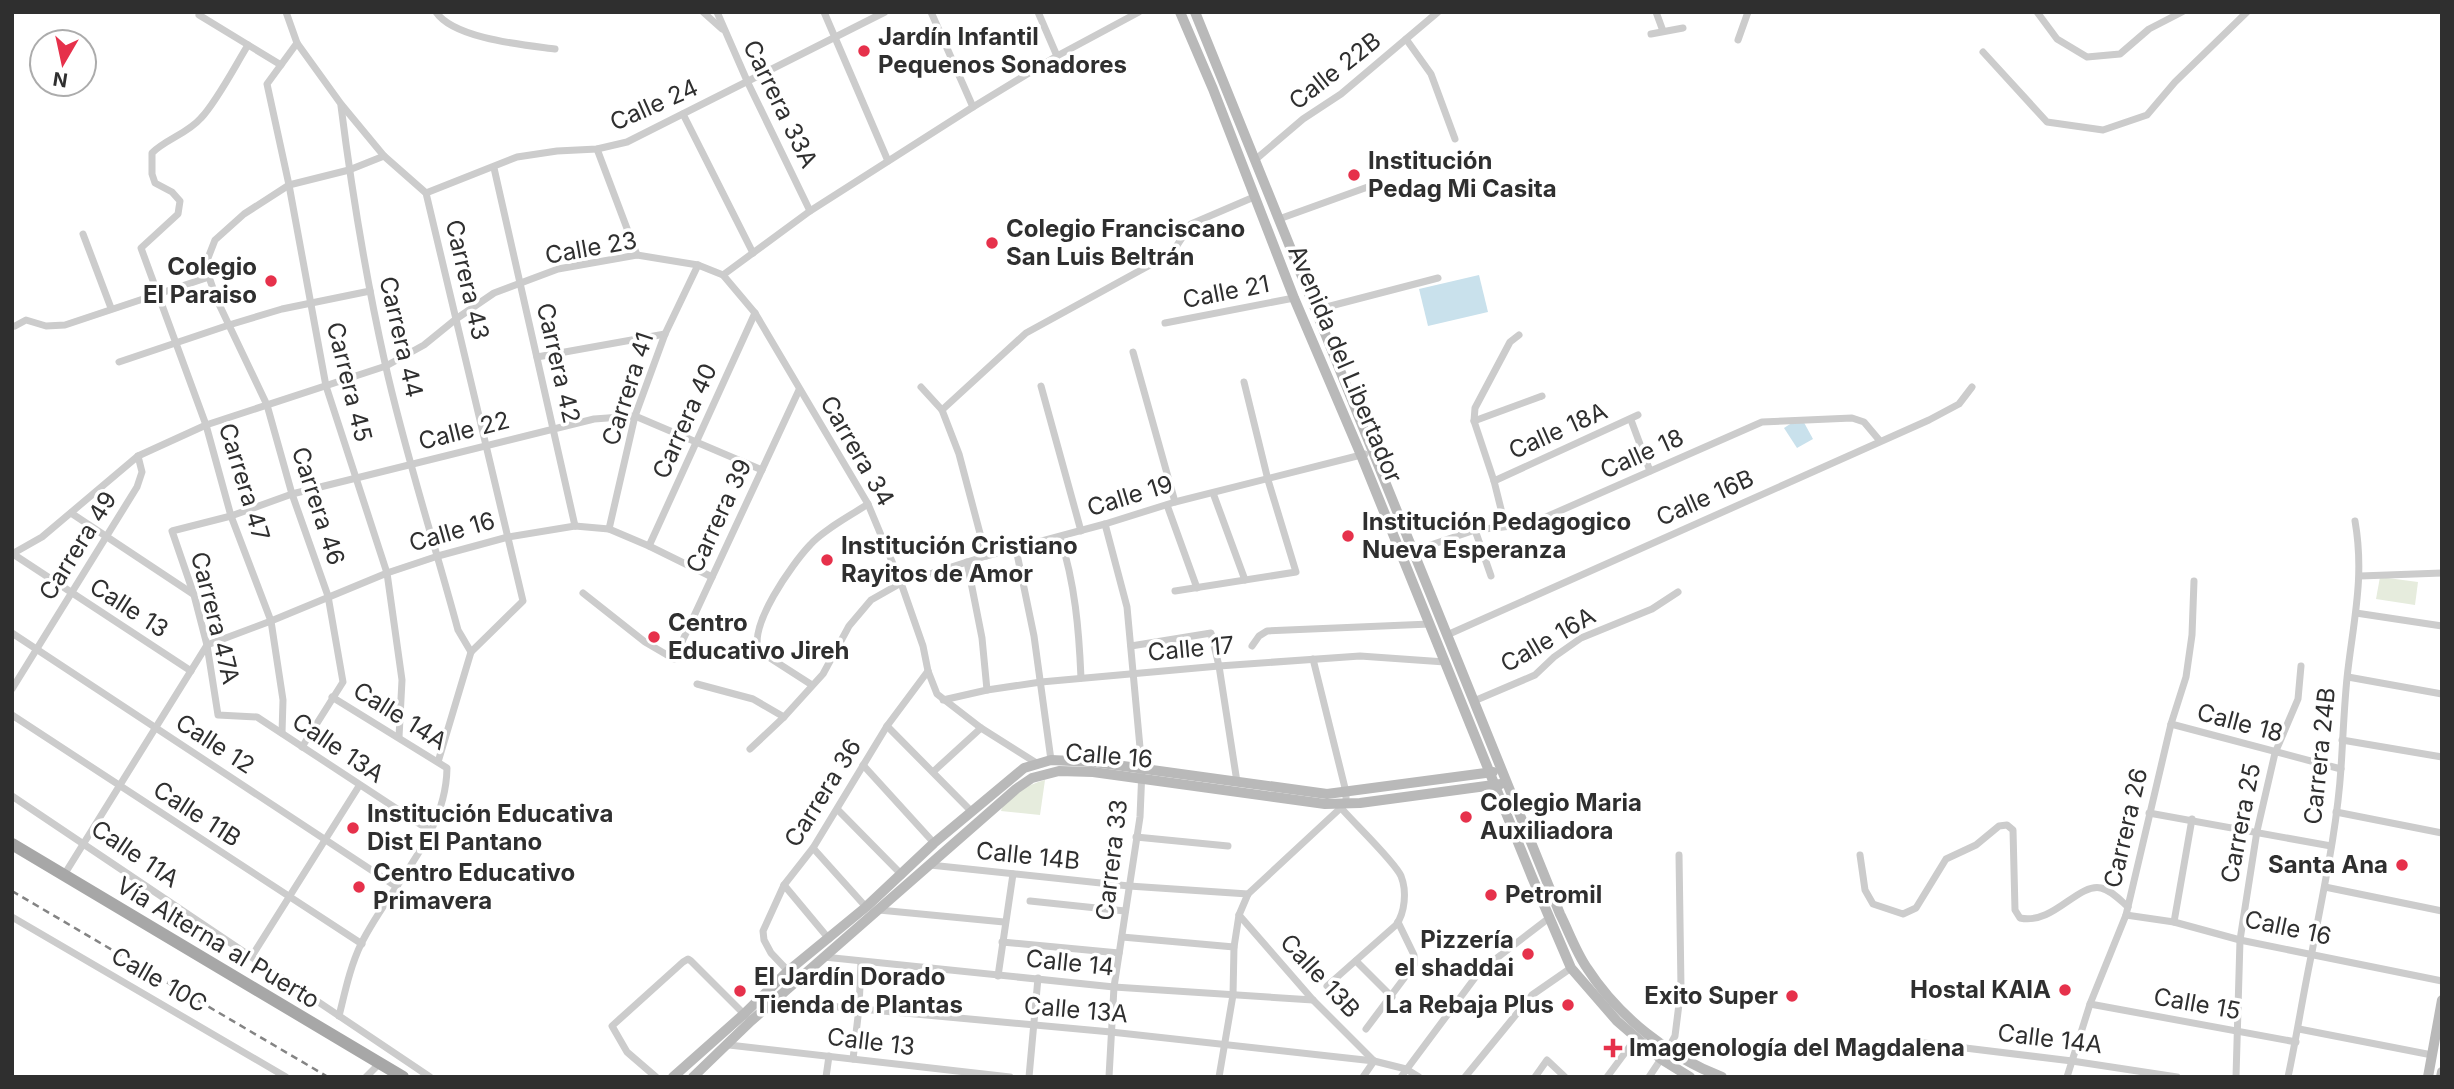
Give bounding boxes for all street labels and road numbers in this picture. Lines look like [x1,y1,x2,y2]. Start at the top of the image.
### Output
street label: Calle 22B [1283,26,1386,115]
street label: Carrera 33A [737,35,824,172]
street label: Calle 24 [605,72,702,137]
street label: Carrera 43 [440,217,495,343]
street label: Calle 23 [543,225,639,270]
street label: Avenida del Libertador [1282,241,1409,487]
street label: Calle 21 [1180,269,1272,314]
street label: Carrera 44 [373,274,429,400]
street label: Carrera 42 [531,300,586,426]
street label: Carrera 45 [321,319,378,445]
street label: Carrera 41 [596,329,659,449]
street label: Carrera 40 [646,359,723,483]
street label: Carrera 34 [814,390,901,511]
street label: Calle 18A [1504,396,1611,465]
street label: Calle 22 [415,405,512,456]
street label: Carrera 47 [213,420,276,544]
street label: Calle 18 [1596,422,1688,485]
street label: Carrera 46 [286,443,351,569]
street label: Carrera 39 [680,454,757,577]
street label: Calle 16B [1652,463,1758,532]
street label: Calle 19 [1084,469,1176,522]
street label: Carrera 49 [33,486,122,605]
street label: Calle 16 [406,505,498,558]
street label: Carrera 47A [185,549,246,687]
street label: Calle 13 [84,571,174,644]
street label: Calle 16A [1495,601,1600,678]
street label: Calle 17 [1146,630,1235,667]
street label: Calle 14A [348,675,453,756]
street label: Carrera 24B [2298,686,2341,826]
street label: Calle 18 [2194,697,2286,748]
street label: Calle 13A [287,706,390,789]
street label: Calle 12 [171,708,260,780]
street label: Carrera 36 [778,733,867,852]
street label: Calle 16 [1064,737,1154,774]
street label: Carrera 25 [2215,760,2266,885]
street label: Carrera 26 [2098,765,2153,891]
street label: Calle 11B [148,775,247,853]
street label: Carrera 33 [1090,798,1133,922]
street label: Calle 11A [86,814,185,893]
street label: Calle 14B [975,836,1081,875]
street label: Vía Alterna al Puerto [111,870,325,1015]
street label: Calle 16 [2242,904,2334,951]
street label: Calle 13B [1274,928,1366,1023]
street label: Calle 10C [106,941,212,1019]
street label: Calle 14 [1024,943,1116,982]
street label: Calle 15 [2151,982,2243,1025]
street label: Calle 13A [1023,991,1129,1029]
street label: Calle 14A [1996,1018,2104,1059]
street label: Calle 13 [826,1022,916,1061]

